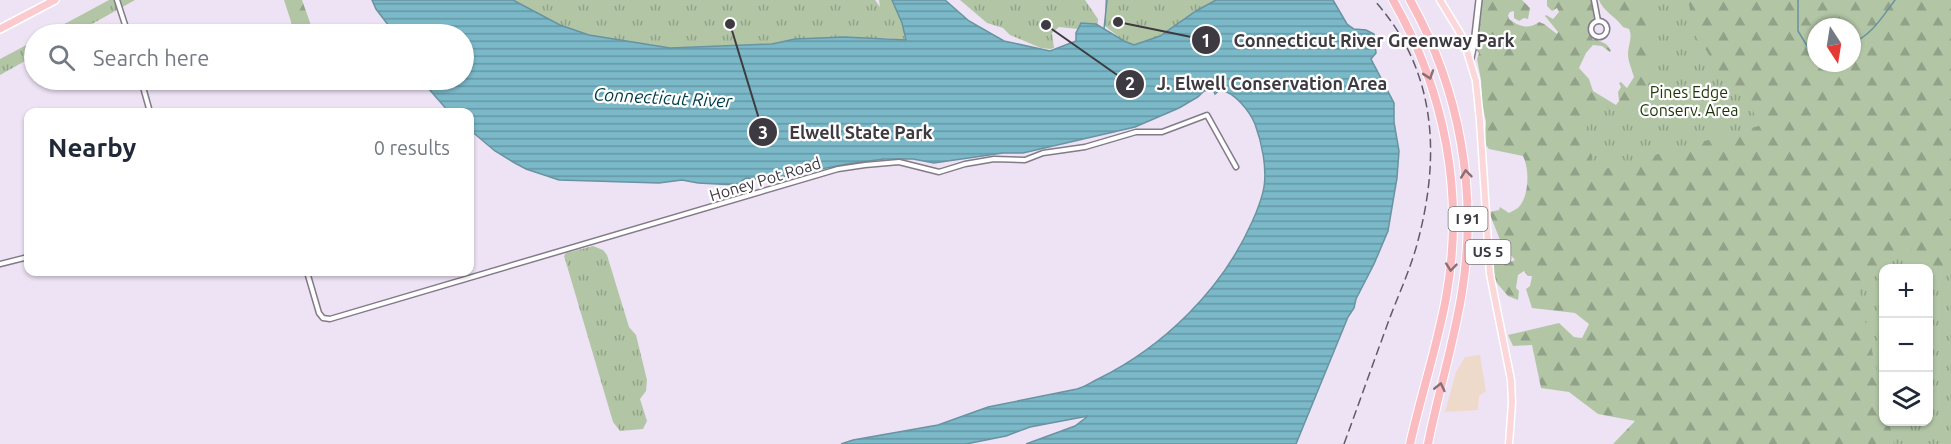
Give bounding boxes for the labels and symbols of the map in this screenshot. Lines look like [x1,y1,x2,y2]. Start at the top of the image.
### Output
north arrow [1807,18,1861,72]
callout: Connecticut River Greenway Park [1191,22,1526,58]
text: 1 [1201,30,1211,50]
text: Connecticut River Greenway Park [1233,30,1515,50]
callout: J. Elwell Conservation Area [1115,66,1399,102]
one-way arrow [1421,69,1434,80]
text: 2 [1125,73,1135,93]
text: J. Elwell Conservation Area [1157,73,1387,93]
water label: Connecticut River [593,83,734,111]
park label: Pines Edge Conserv. Area [1640,83,1738,119]
callout: Elwell State Park [748,114,945,150]
text: 3 [758,122,768,142]
text: Elwell State Park [789,122,933,142]
street label: Honey Pot Road [707,154,823,204]
one-way arrow [1460,169,1472,178]
road number: I 91 [1448,207,1488,231]
road number: US 5 [1466,240,1510,264]
one-way arrow [1445,263,1457,272]
one-way arrow [1433,382,1446,392]

